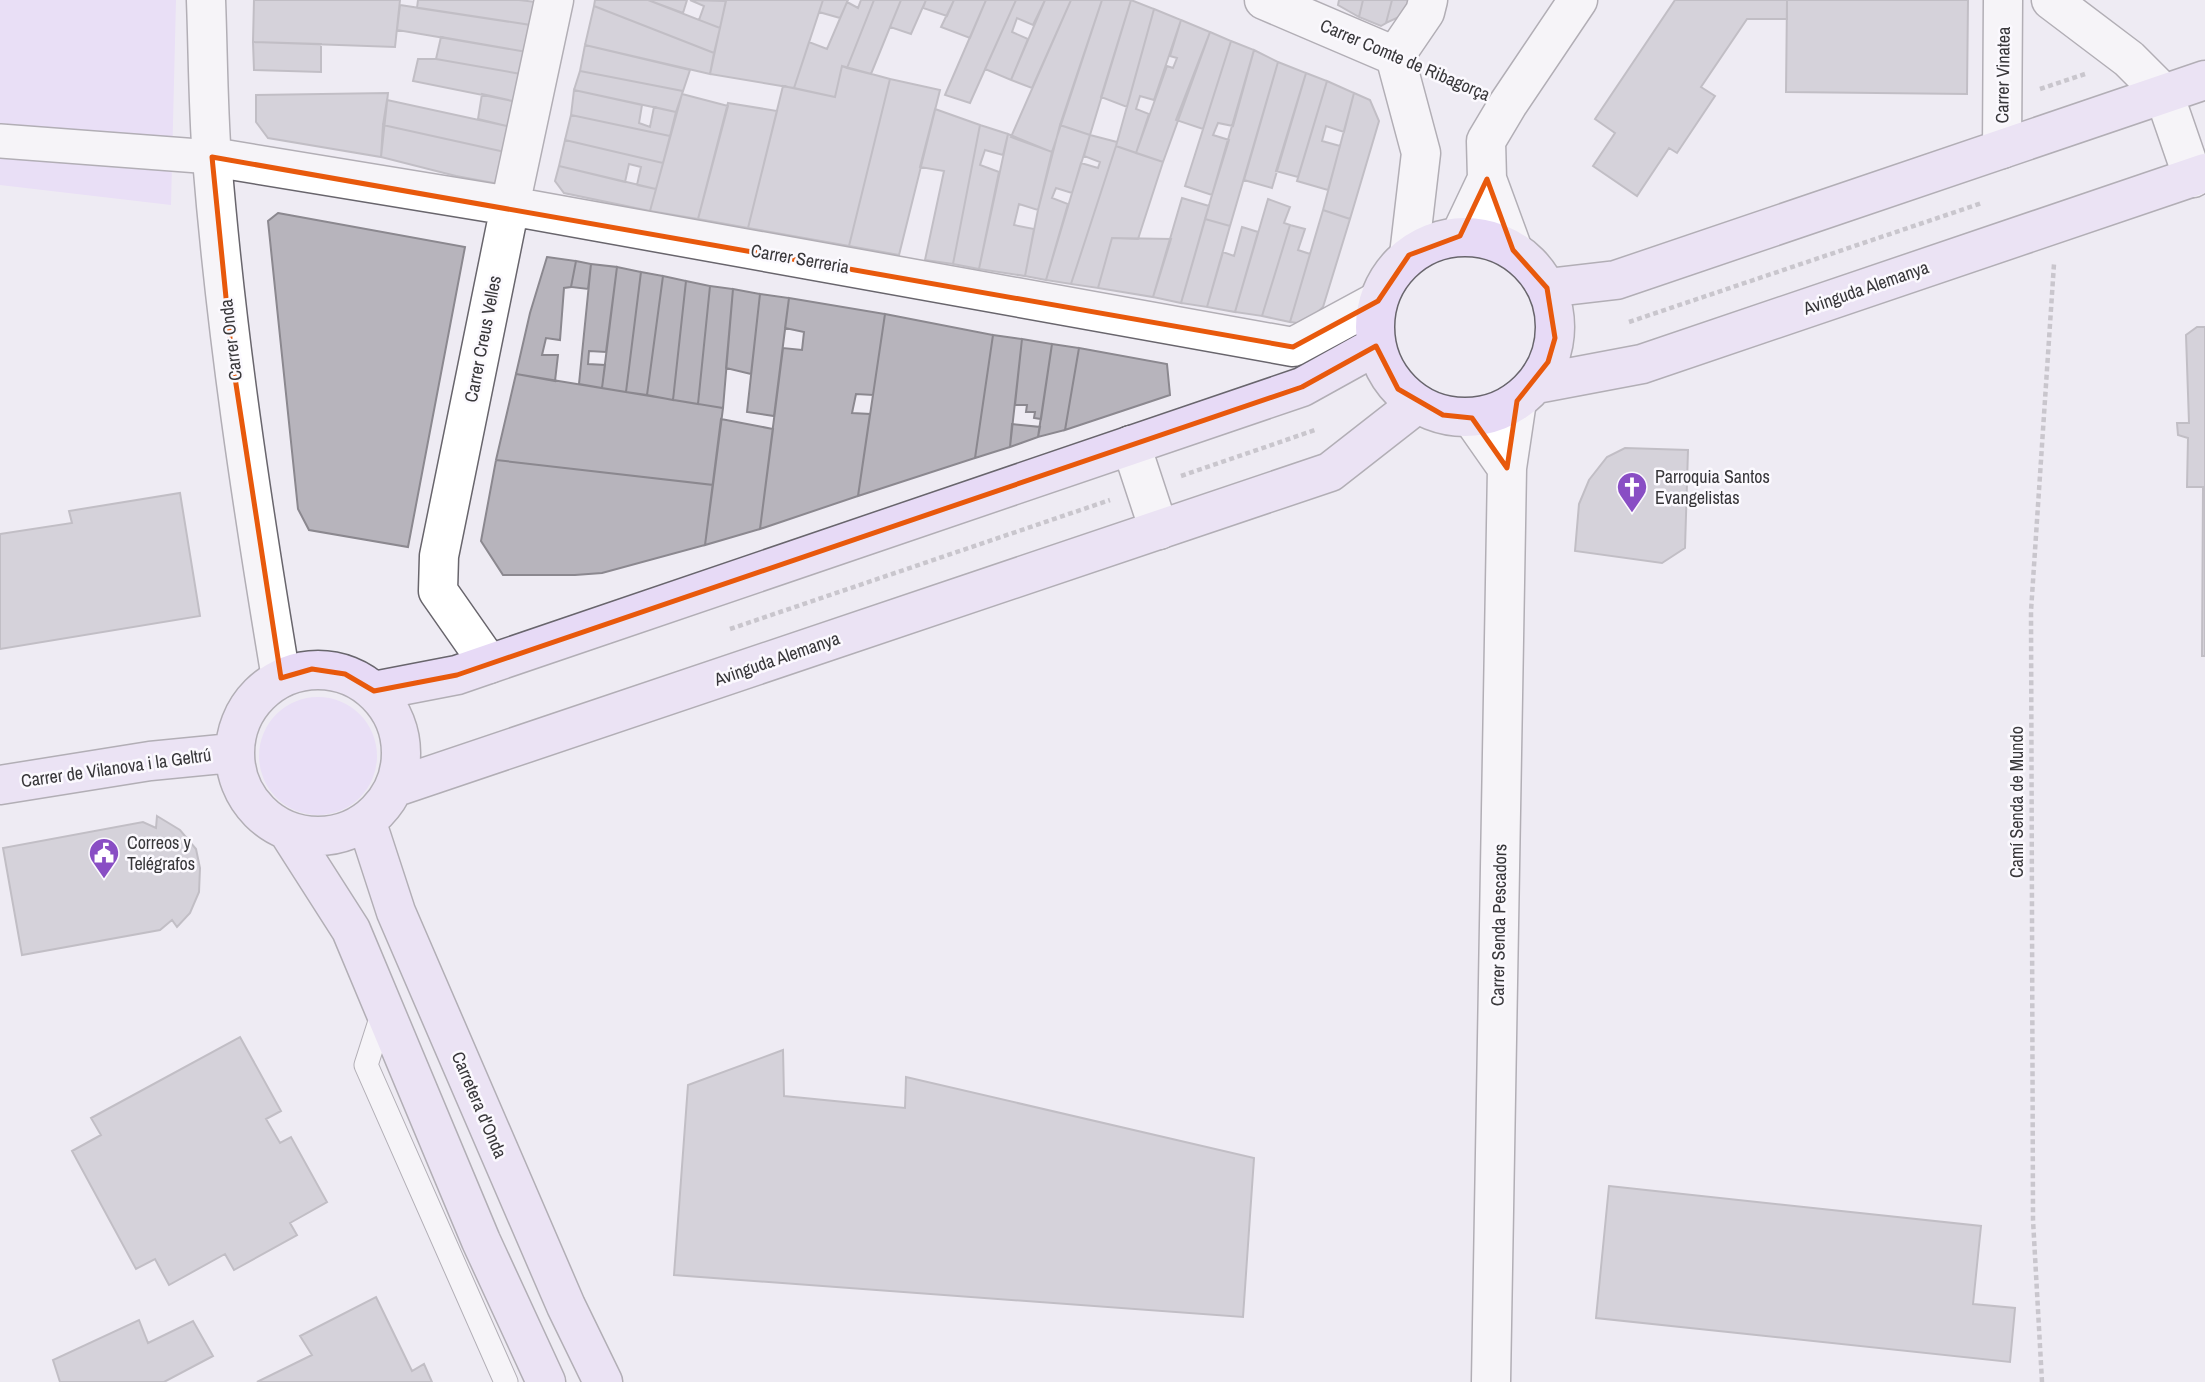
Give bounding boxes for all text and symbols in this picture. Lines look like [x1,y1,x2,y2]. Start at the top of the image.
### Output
street label: Carrer Comte de Ribagorça [1316,12,1494,107]
street label: Carrer Vinatea [1989,26,2016,123]
street label: Carrer Serreria [749,238,851,279]
street label: Avinguda Alemanya [1799,254,1932,321]
street label: Carrer Creus Velles [458,273,507,404]
street label: Carrer Onda [213,298,248,382]
place label: Parroquia Santos Evangelistas [1655,464,1770,510]
church icon: Parroquia Santos Evangelistas [1615,470,1649,514]
street label: Avinguda Alemanya [710,625,843,692]
street label: Camí Senda de Mundo [2004,726,2029,878]
street label: Carrer de Vilanova i la Geltrú [19,742,213,793]
place label: Correos y Telégrafos [127,830,195,876]
public building icon: Correos y Telégrafos [87,836,121,880]
street label: Carrer Senda Pescadors [1485,844,1512,1006]
street label: Carretera d'Onda [446,1048,513,1162]

